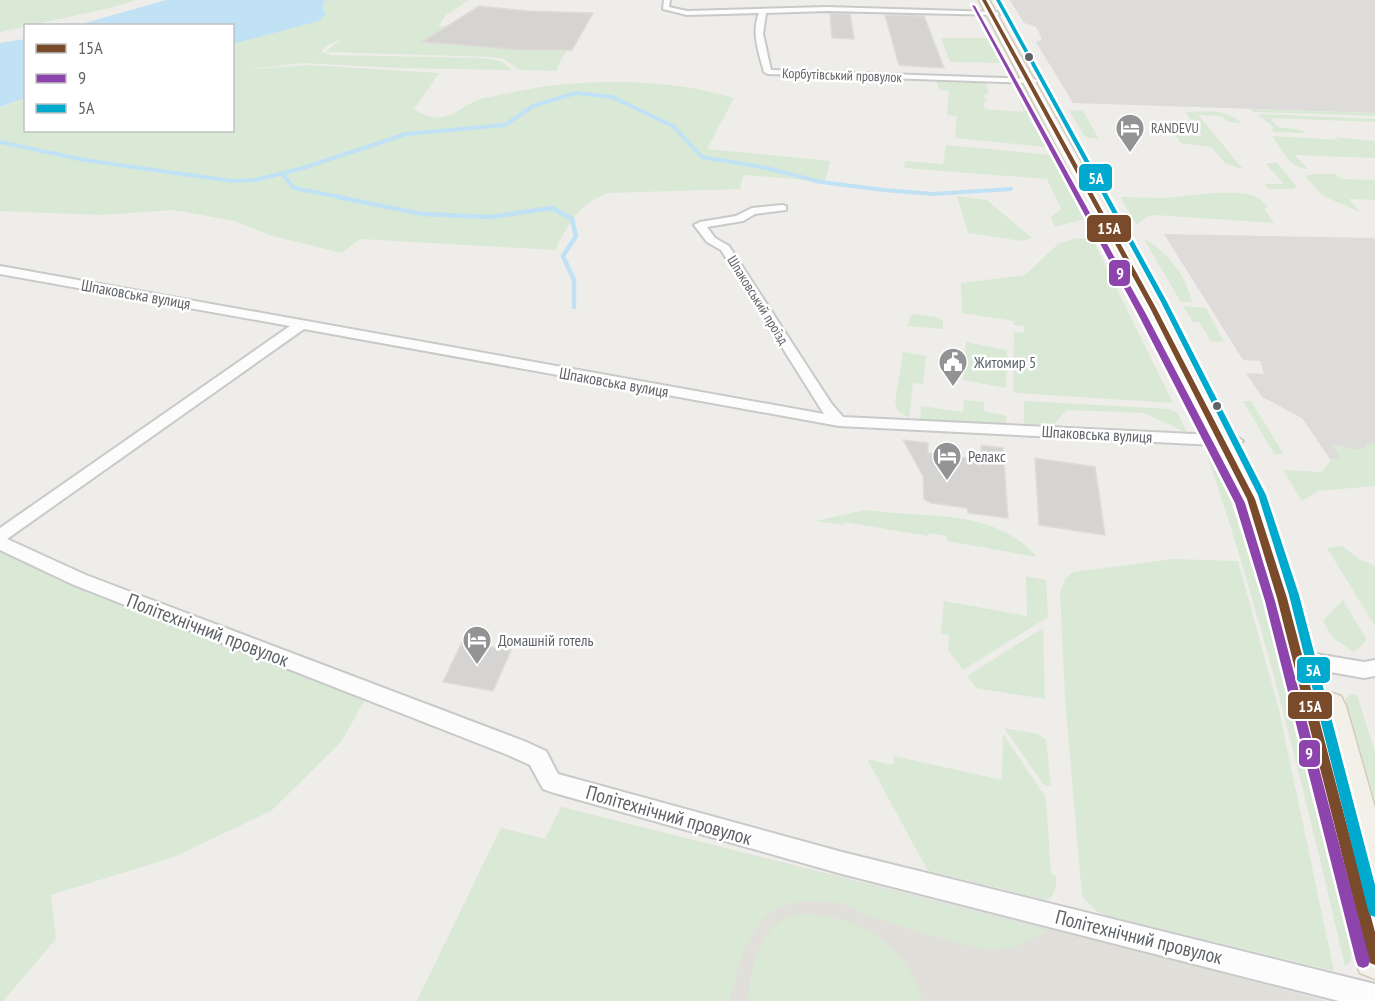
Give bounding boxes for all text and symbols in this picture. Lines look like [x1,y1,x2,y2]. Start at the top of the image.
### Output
legend [24,24,234,132]
text: 15A [78,36,103,59]
unlabelled marker [1023,51,1035,63]
street label: Корбутівський провулок [782,64,903,86]
text: 9 [78,66,86,89]
text: 5А [78,96,95,119]
hotel icon: RANDEVU [1114,112,1146,154]
place label: RANDEVU [1151,119,1199,137]
line badge: 5А [1078,163,1113,192]
text: 5А [1088,168,1105,188]
line badge: 15A [1086,214,1132,243]
text: 15A [1097,218,1122,238]
street label: Шпаковський проїзд [723,252,793,348]
line badge: 9 [1108,259,1131,287]
text: 9 [1116,263,1124,283]
street label: Шпаковська вулиця [80,275,192,313]
public building icon: Житомир 5 [937,346,969,388]
place label: Житомир 5 [973,352,1036,372]
street label: Шпаковська вулиця [558,363,670,401]
unlabelled marker [1211,400,1223,412]
street label: Шпаковська вулиця [1041,421,1153,447]
hotel icon: Релакс [931,440,963,482]
place label: Релакс [968,446,1006,466]
street label: Політехнічний провулок [123,587,293,673]
hotel icon: Домашній готель [461,624,493,666]
place label: Домашній готель [498,630,594,650]
line badge: 5А [1296,656,1331,684]
text: 5А [1305,660,1322,680]
line badge: 15A [1287,691,1333,720]
text: 15A [1298,696,1323,716]
line badge: 9 [1298,739,1321,768]
text: 9 [1305,743,1313,763]
street label: Політехнічний провулок [583,779,755,851]
street label: Політехнічний провулок [1053,904,1225,970]

